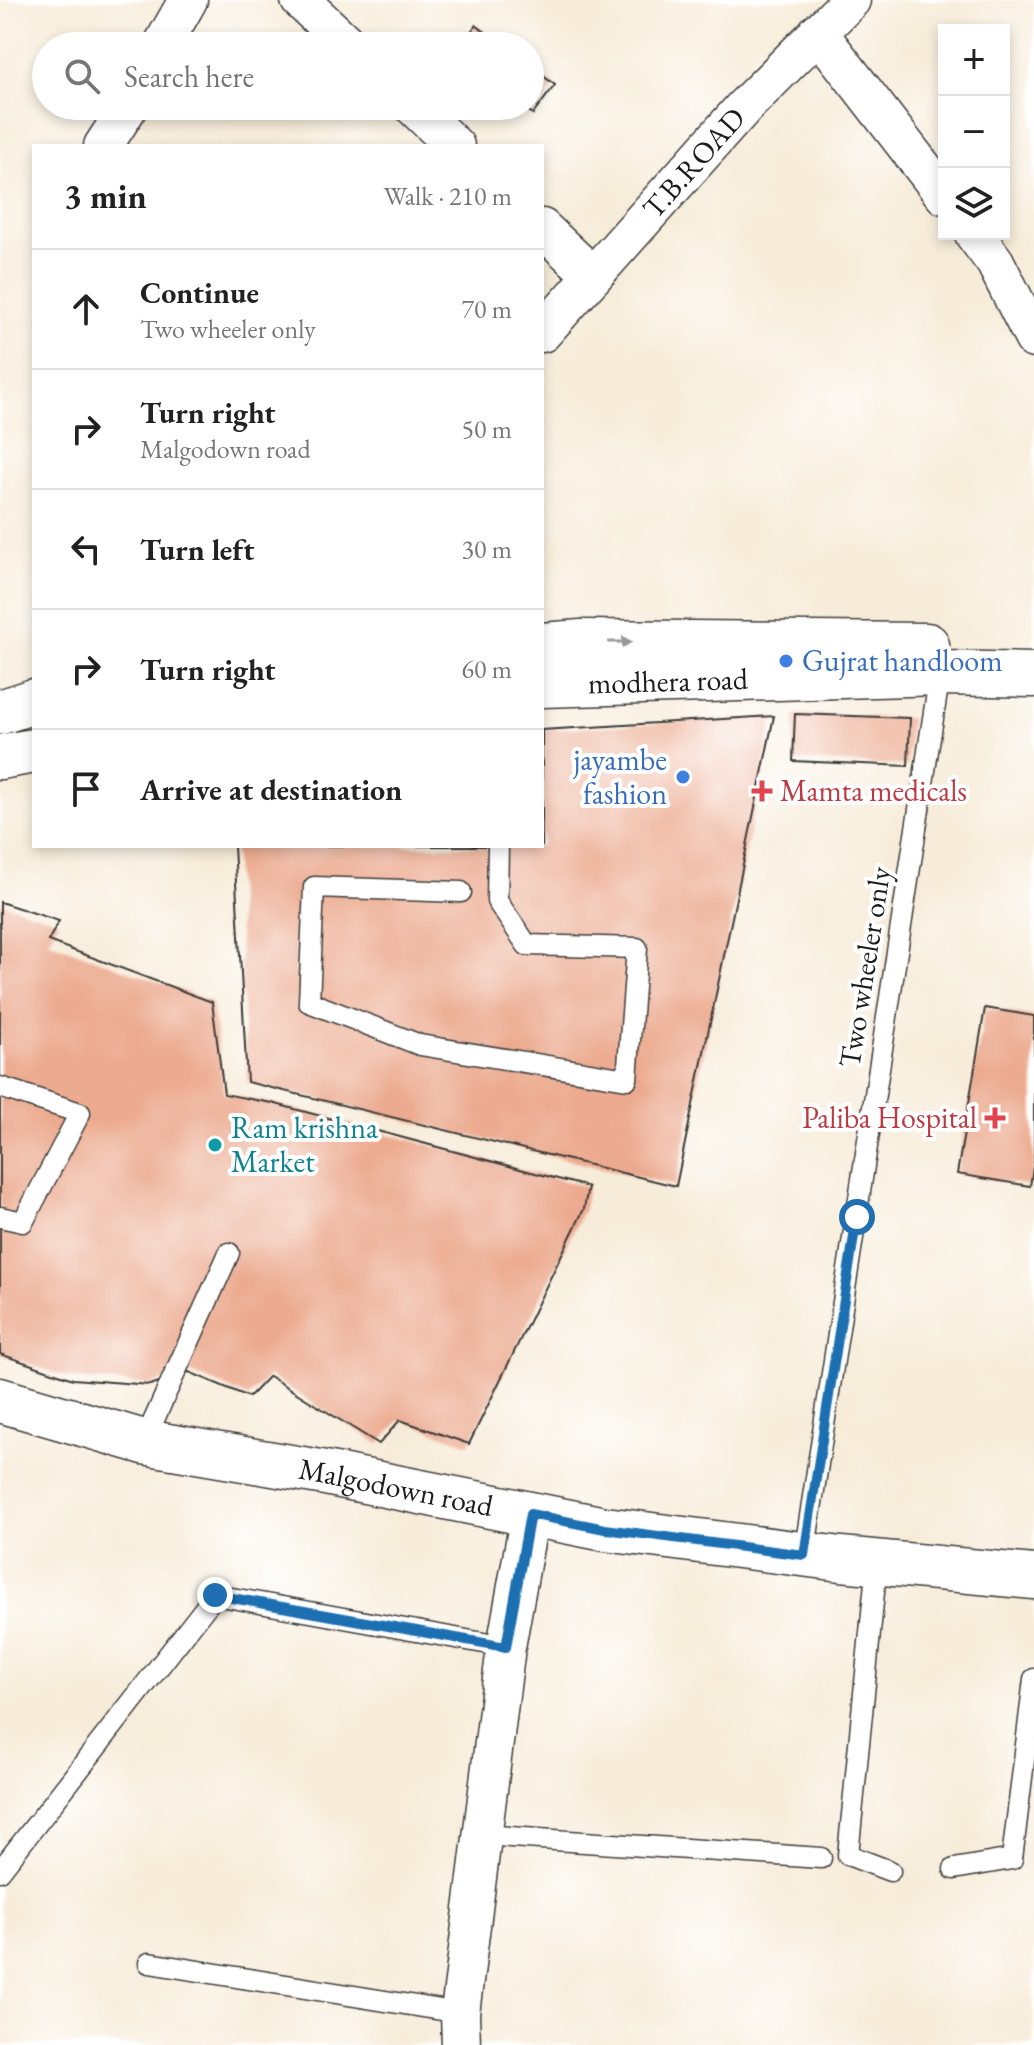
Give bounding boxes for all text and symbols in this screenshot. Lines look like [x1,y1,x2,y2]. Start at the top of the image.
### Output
map controls [938,24,1010,240]
button: + [938,24,1010,96]
search box [32,32,544,120]
icon: search [60,54,104,98]
text: Search here [124,57,254,96]
button: − [938,96,1010,168]
street label: T.B.ROAD [634,99,753,226]
button: layers [938,168,1010,240]
text: 3 min [64,174,147,218]
text: Walk · 210 m [384,179,512,213]
text: Continue [140,273,259,312]
icon: ahead [64,287,108,331]
text: 70 m [462,292,512,326]
text: Two wheeler only [140,312,316,346]
text: Turn right [140,393,276,432]
icon: right [64,407,108,451]
text: 50 m [462,412,512,446]
text: Malgodown road [140,432,311,466]
icon: left [64,527,108,571]
text: Turn left [140,530,254,569]
text: 30 m [462,532,512,566]
one-way arrow [608,636,633,648]
place label: Gujrat handloom [802,641,1003,680]
icon: right [64,647,108,691]
text: Turn right [140,650,276,689]
text: 60 m [462,652,512,686]
marker: Gujrat handloom [777,652,795,670]
street label: modhera road [587,659,749,703]
place label: jayambe fashion [572,740,667,813]
icon: arrive [64,767,108,811]
marker: jayambe fashion [674,768,692,786]
text: Arrive at destination [140,770,402,809]
place label: Mamta medicals [780,771,967,810]
marker: Mamta medicals [751,780,773,802]
street label: Two wheeler only [829,863,900,1070]
place label: Paliba Hospital [802,1098,977,1137]
marker: Paliba Hospital [984,1107,1006,1129]
place label: Ram krishna Market [231,1108,378,1181]
marker: Ram krishna Market [206,1136,224,1154]
route start [839,1199,875,1235]
street label: Malgodown road [296,1449,497,1525]
route end [197,1577,233,1613]

